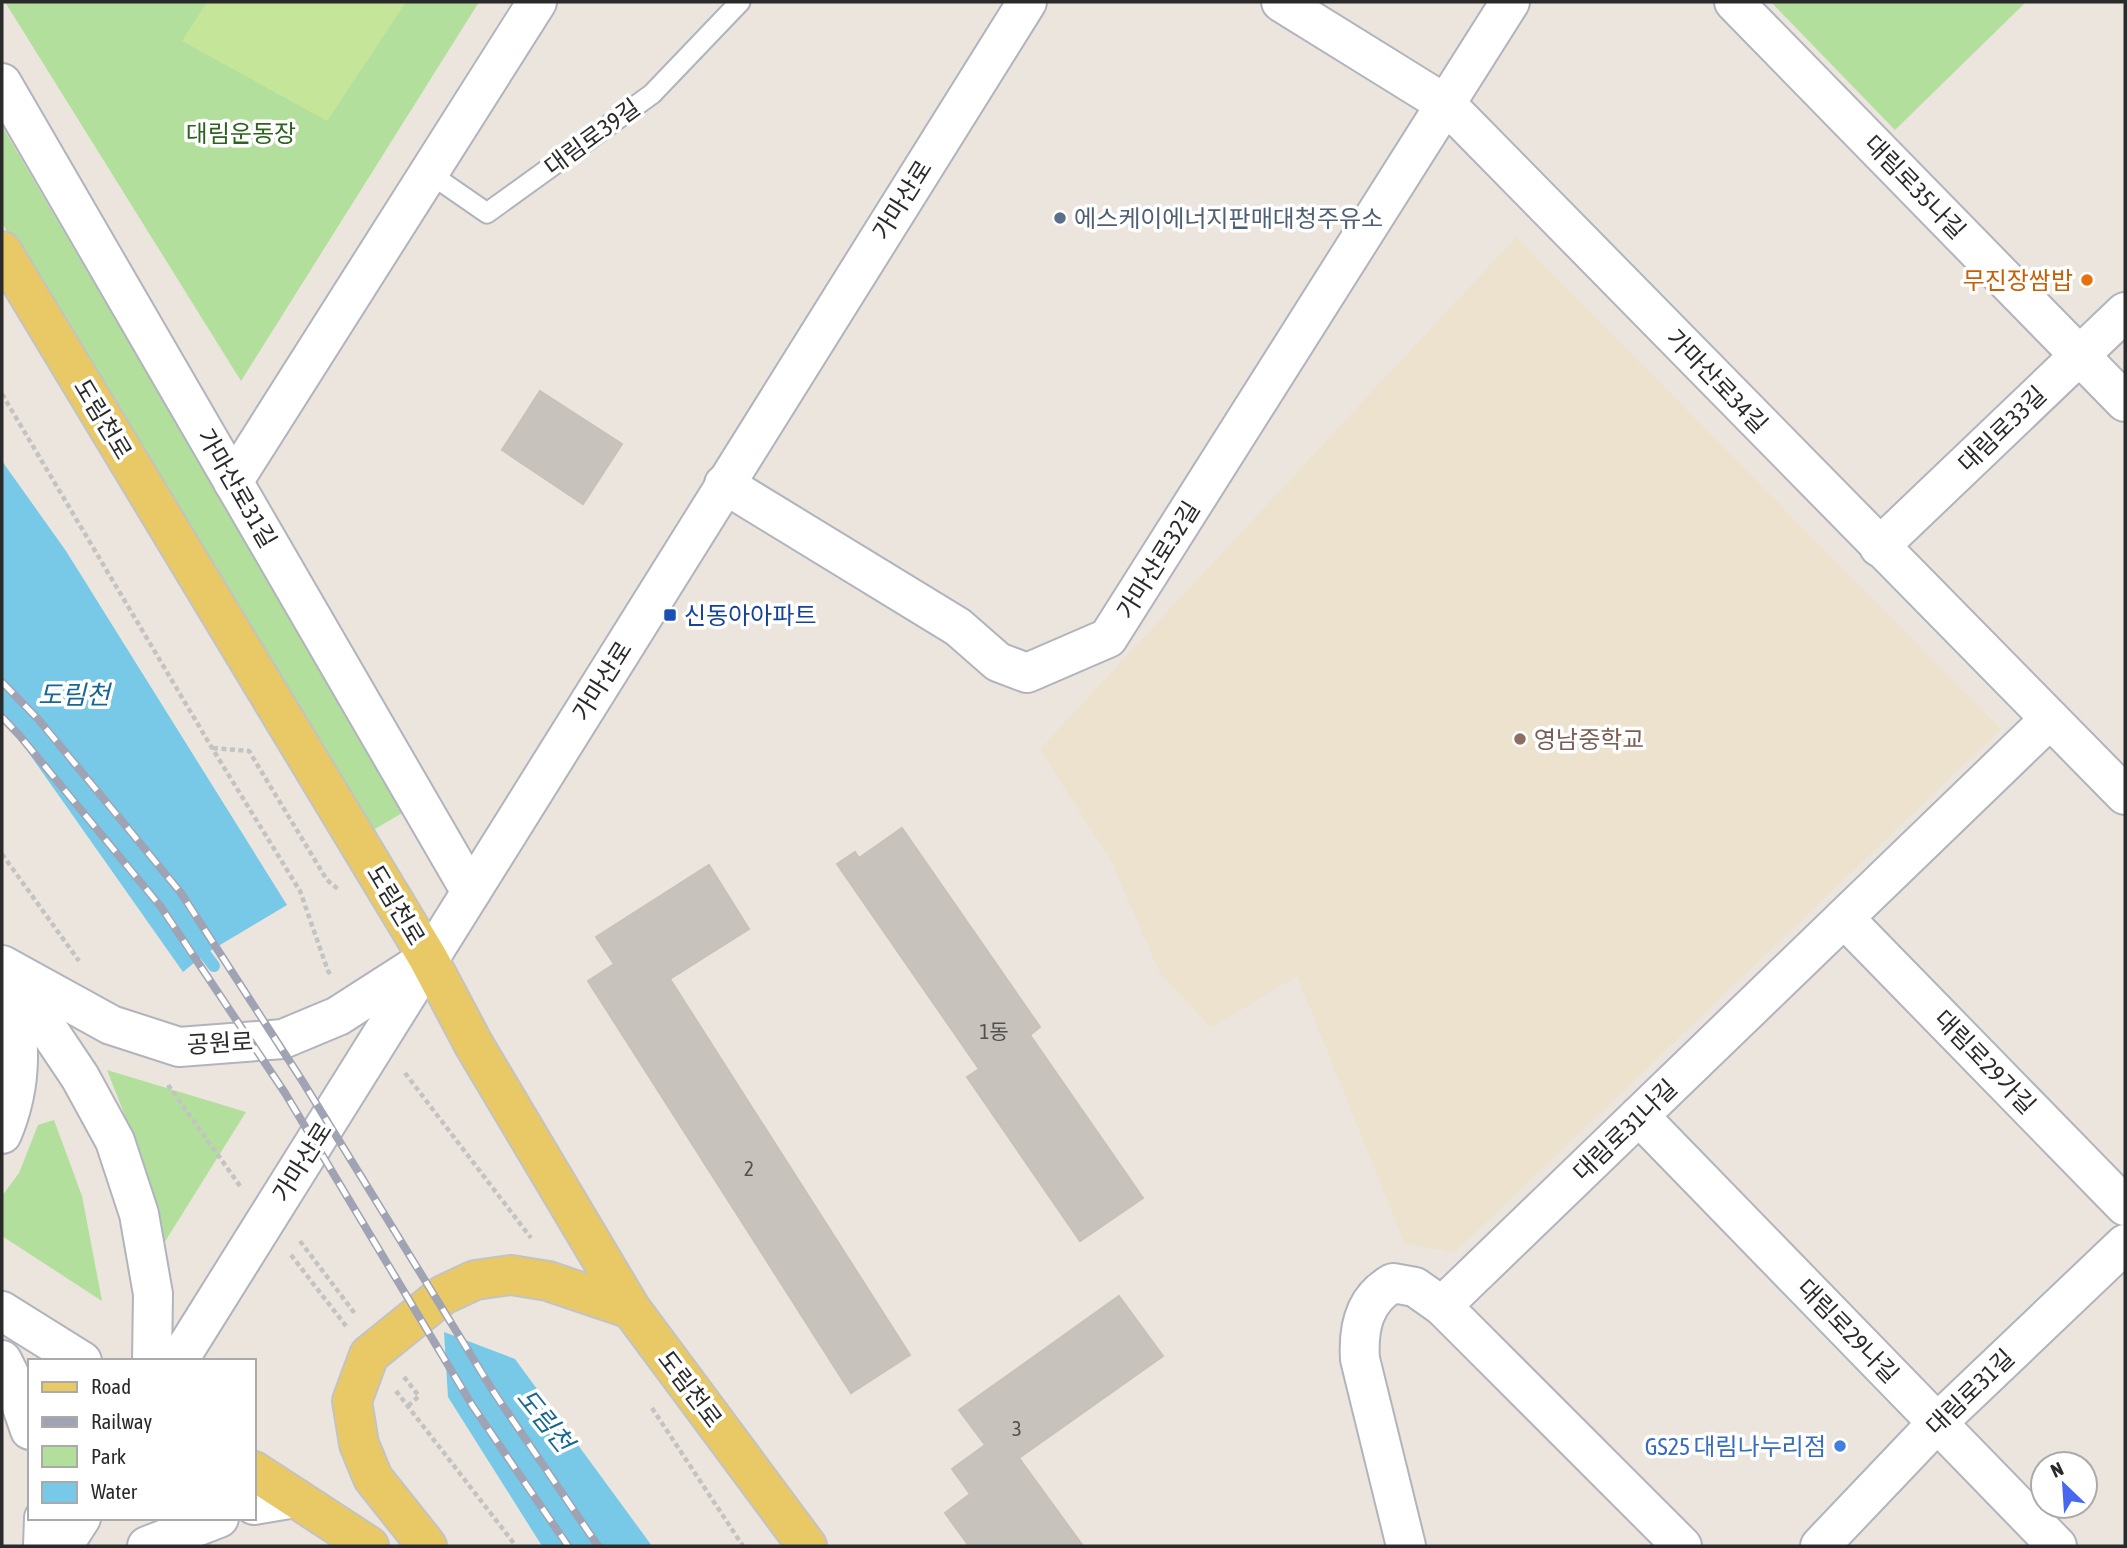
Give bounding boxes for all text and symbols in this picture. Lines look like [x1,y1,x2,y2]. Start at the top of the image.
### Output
street label: 대림로39길 [539,93,645,181]
park label: 대림운동장 [186,120,296,147]
street label: 대림로35나길 [1859,130,1971,244]
street label: 가마산로 [867,155,937,245]
place label: 에스케이에너지판매대청주유소 [1074,205,1383,232]
marker: 에스케이에너지판매대청주유소 [1052,210,1068,226]
place label: 무진장쌈밥 [1963,267,2073,294]
marker: 무진장쌈밥 [2079,272,2095,288]
street label: 가마산로34길 [1661,324,1773,438]
street label: 도림천로 [69,374,137,464]
street label: 대림로33길 [1953,381,2051,477]
street label: 가마산로31길 [192,424,282,552]
street label: 가마산로32길 [1111,496,1205,624]
place label: 신동아아파트 [684,602,816,629]
marker: 신동아아파트 [662,607,678,623]
street label: 가마산로 [567,636,637,726]
water label: 도림천 [38,680,113,710]
place label: 영남중학교 [1534,726,1644,753]
marker: 영남중학교 [1512,731,1528,747]
street label: 도림천로 [362,860,430,950]
street label: 대림로29가길 [1929,1005,2041,1119]
house number: 1동 [979,1019,1009,1043]
street label: 공원로 [186,1028,254,1058]
street label: 대림로31나길 [1568,1074,1682,1186]
street label: 가마산로 [267,1117,337,1207]
house number: 2 [744,1156,754,1180]
street label: 대림로29나길 [1792,1274,1904,1388]
street label: 대림로31길 [1921,1344,2019,1440]
street label: 도림천로 [653,1346,727,1432]
legend [28,1359,256,1520]
text: Road [91,1374,131,1398]
water label: 도림천 [511,1383,581,1460]
text: Railway [91,1409,153,1433]
house number: 3 [1012,1416,1022,1440]
place label: GS25 대림나누리점 [1645,1433,1826,1460]
marker: GS25 대림나누리점 [1832,1438,1848,1454]
text: Park [91,1444,126,1468]
north arrow [2029,1450,2099,1520]
text: N [2047,1457,2067,1482]
text: Water [91,1479,138,1503]

